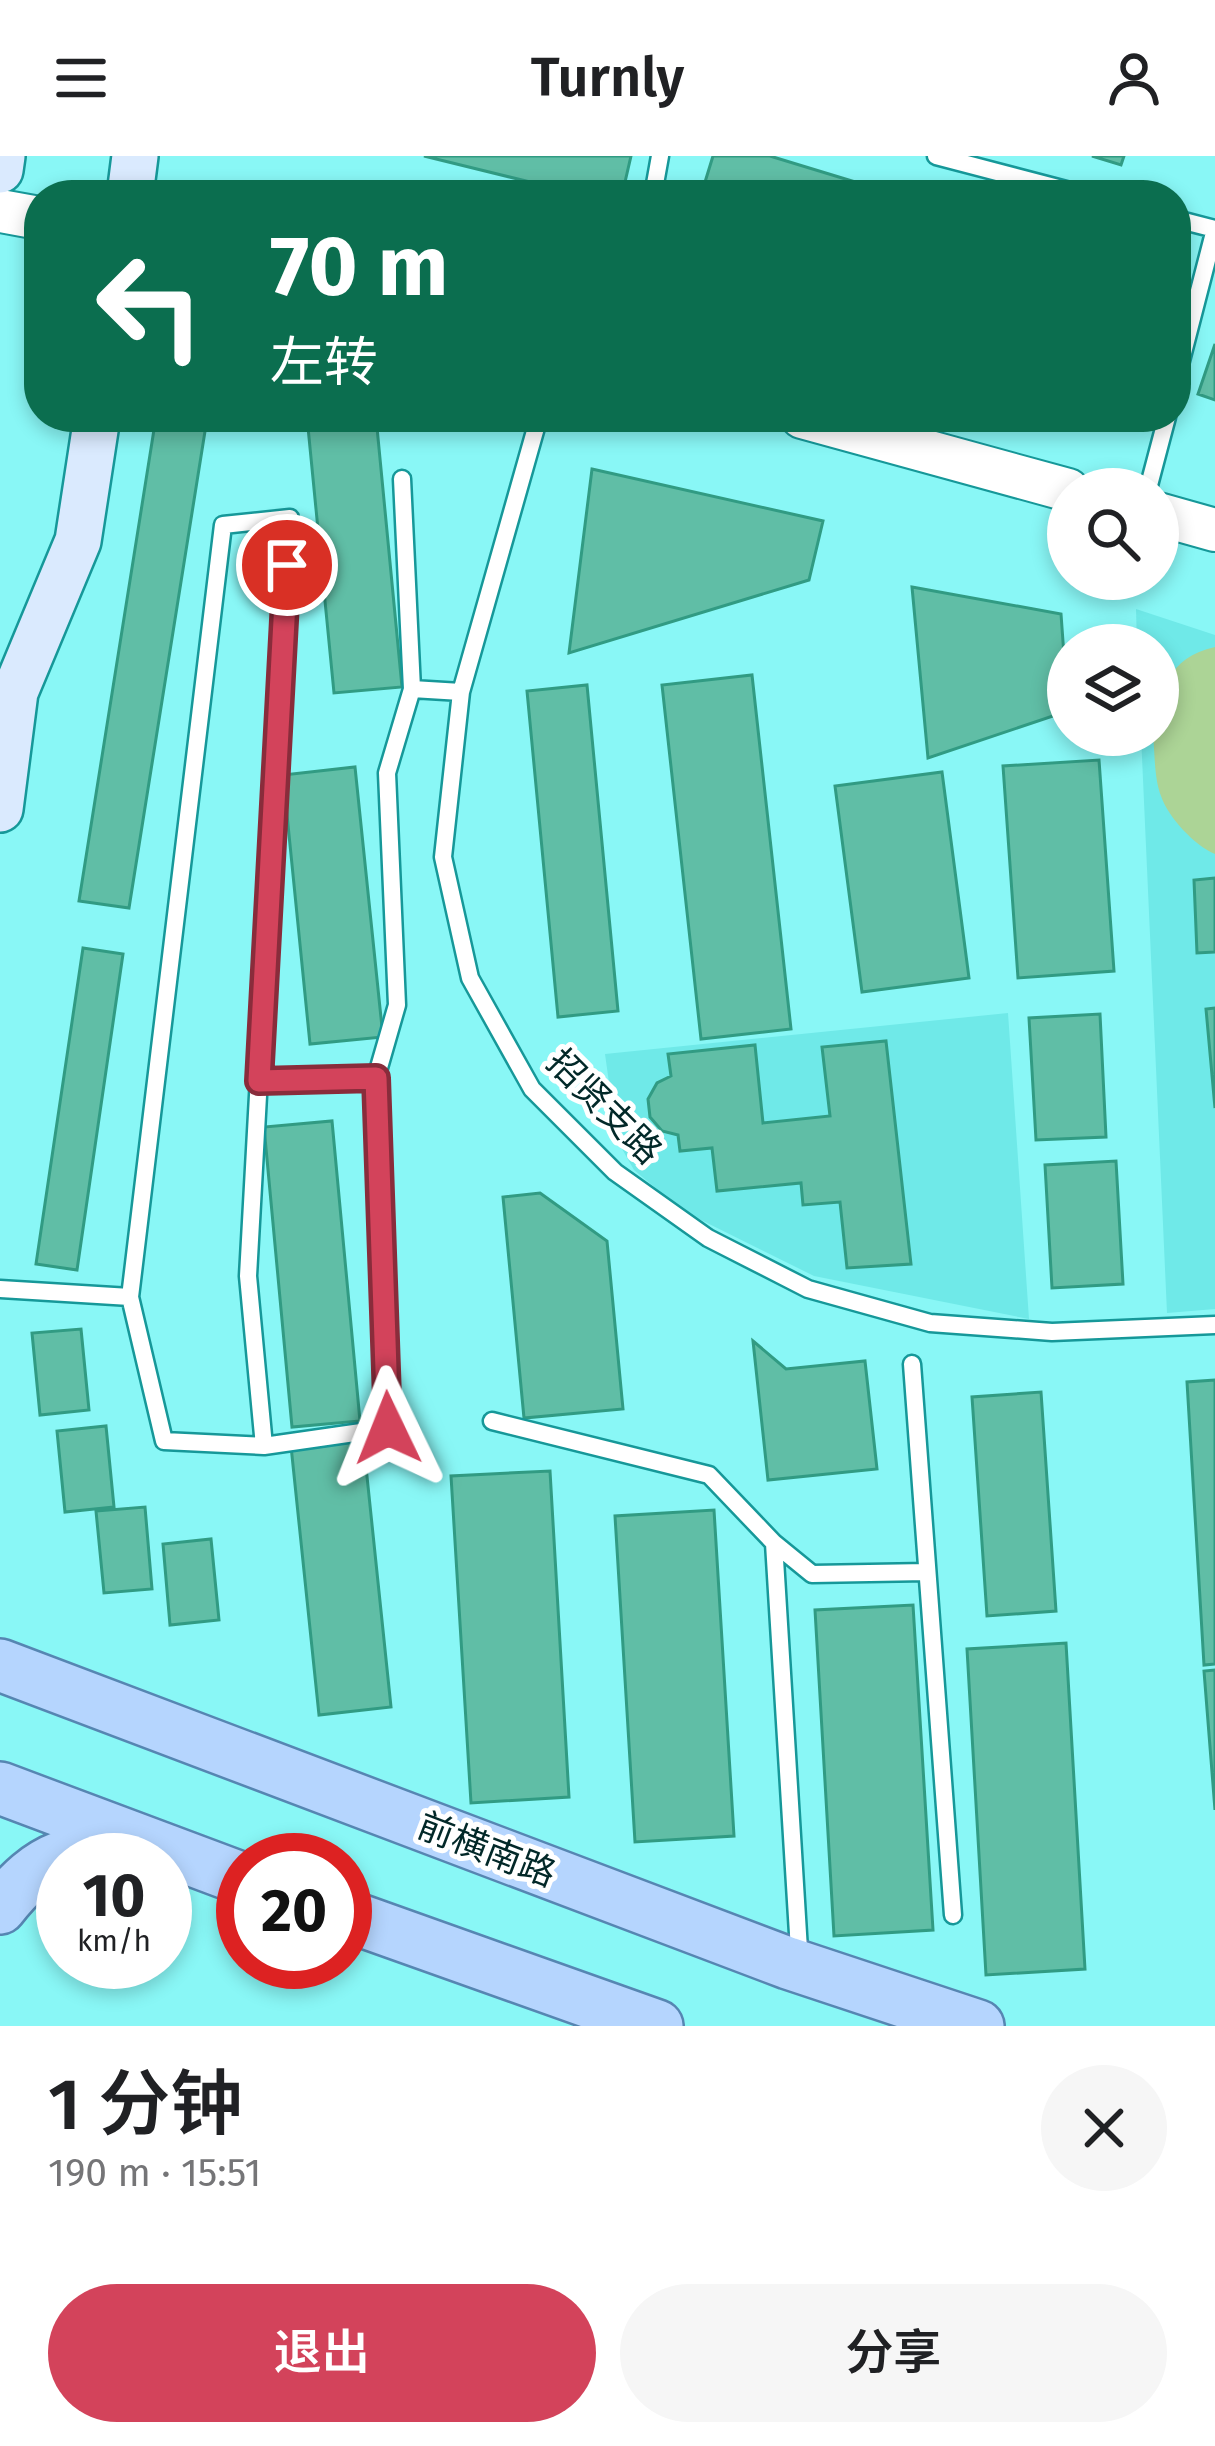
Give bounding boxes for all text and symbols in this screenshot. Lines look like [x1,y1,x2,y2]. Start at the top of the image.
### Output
icon: menu [48,45,114,111]
icon: person [1101,45,1167,111]
text: Turnly [531,46,684,110]
text: 70 m [270,216,448,317]
icon: left [72,228,228,384]
text: 左转 [270,331,378,395]
map controls [1047,468,1179,756]
button: search [1047,468,1179,600]
pin [236,514,338,616]
icon: arrive [254,532,320,598]
button: layers [1047,624,1179,756]
street label: 招贤支路 [538,1040,671,1173]
position arrow [325,1365,451,1491]
street label: 前横南路 [412,1804,562,1896]
speed limit sign: 20 [216,1833,372,1989]
text: 10 [83,1860,145,1932]
text: km/h [77,1923,151,1959]
text: 1 分钟 [48,2062,242,2148]
button: close [1041,2065,1167,2191]
text: 190 m · 15:51 [48,2150,261,2196]
button: 退出 [48,2284,596,2422]
button: 分享 [620,2284,1167,2422]

